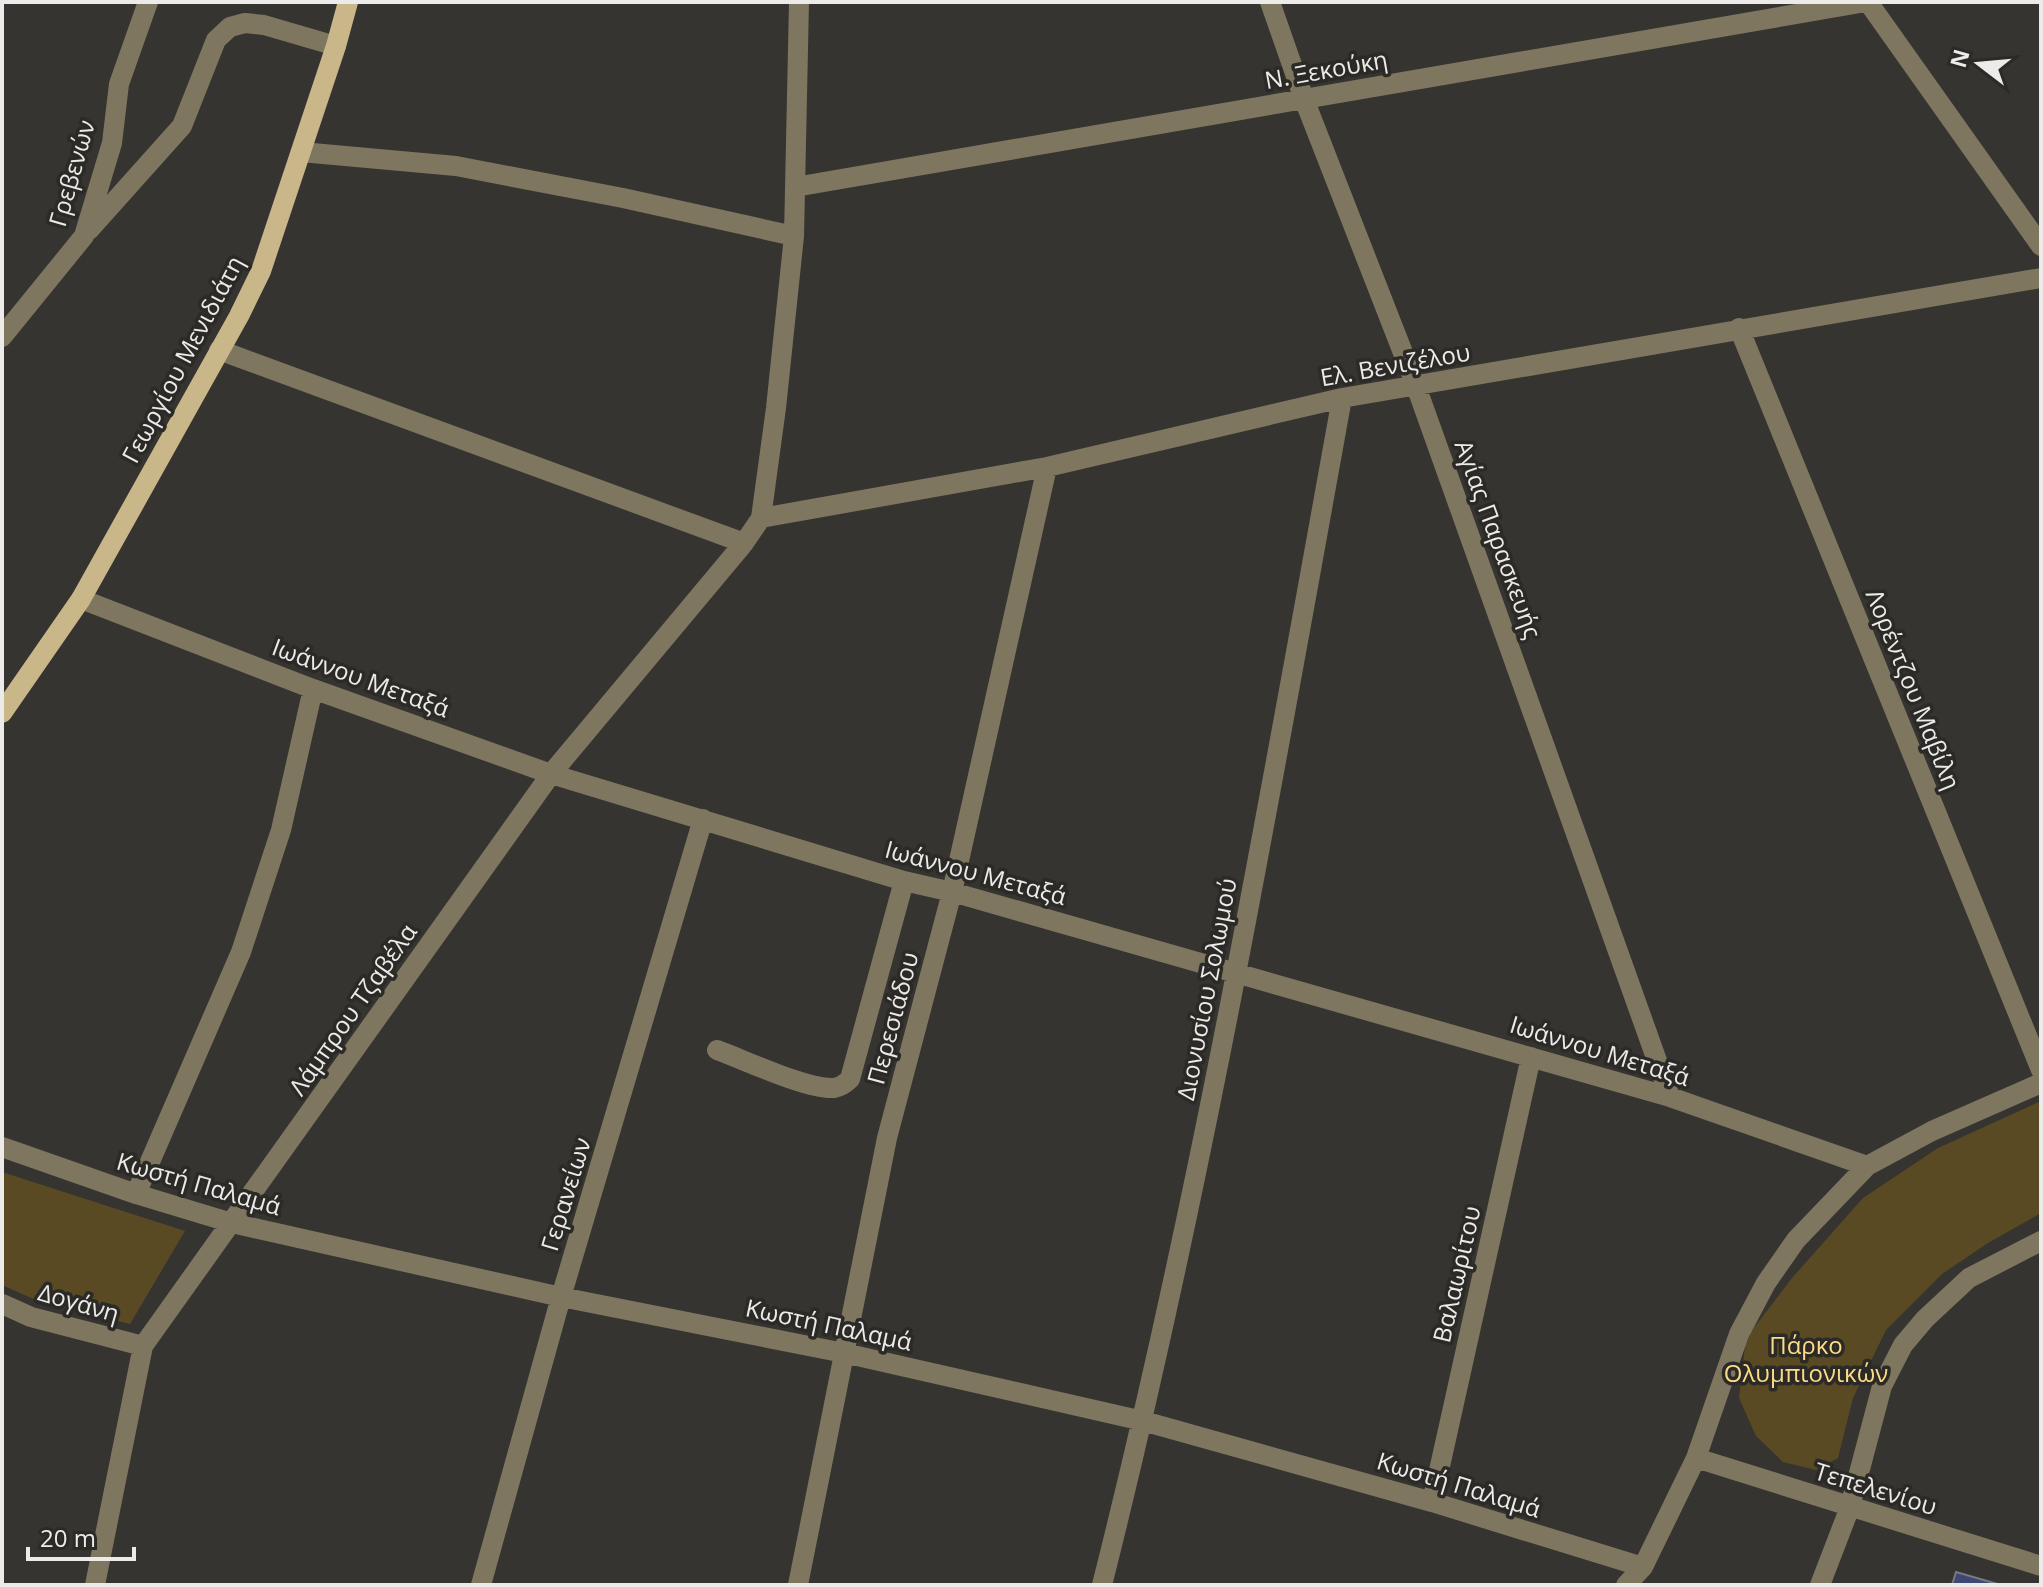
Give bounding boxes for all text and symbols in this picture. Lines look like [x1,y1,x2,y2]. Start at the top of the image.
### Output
north arrow [1939,24,2019,104]
street label: Ν. Ξεκούκη [1262,42,1390,96]
text: N [1942,45,1976,71]
street label: Γρεβενών [40,116,102,230]
street label: Γεωργίου Μενιδιάτη [113,250,251,468]
street label: Ελ. Βενιζέλου [1317,335,1473,393]
street label: Αγίας Παρασκευής [1448,435,1550,643]
street label: Λορέντζου Μαβίλη [1859,584,1969,794]
street label: Ιωάννου Μεταξά [268,630,454,724]
street label: Ιωάννου Μεταξά [882,832,1071,912]
street label: Διονυσίου Σολωμού [1168,875,1244,1103]
street label: Λάμπρου Τζαβέλα [280,916,424,1102]
street label: Περεσιάδου [858,948,926,1088]
street label: Ιωάννου Μεταξά [1506,1007,1694,1093]
street label: Γερανείων [532,1133,598,1255]
street label: Κωστή Παλαμά [113,1144,285,1222]
street label: Βαλαωρίτου [1424,1202,1488,1346]
street label: Δογάνη [35,1275,123,1329]
street label: Κωστή Παλαμά [743,1290,916,1358]
park label: Πάρκο Ολυμπιονικών [1724,1328,1888,1389]
street label: Κωστή Παλαμά [1373,1443,1545,1525]
street label: Τεπελενίου [1811,1454,1941,1522]
scale bar [28,1511,134,1561]
text: 20 m [40,1521,96,1554]

